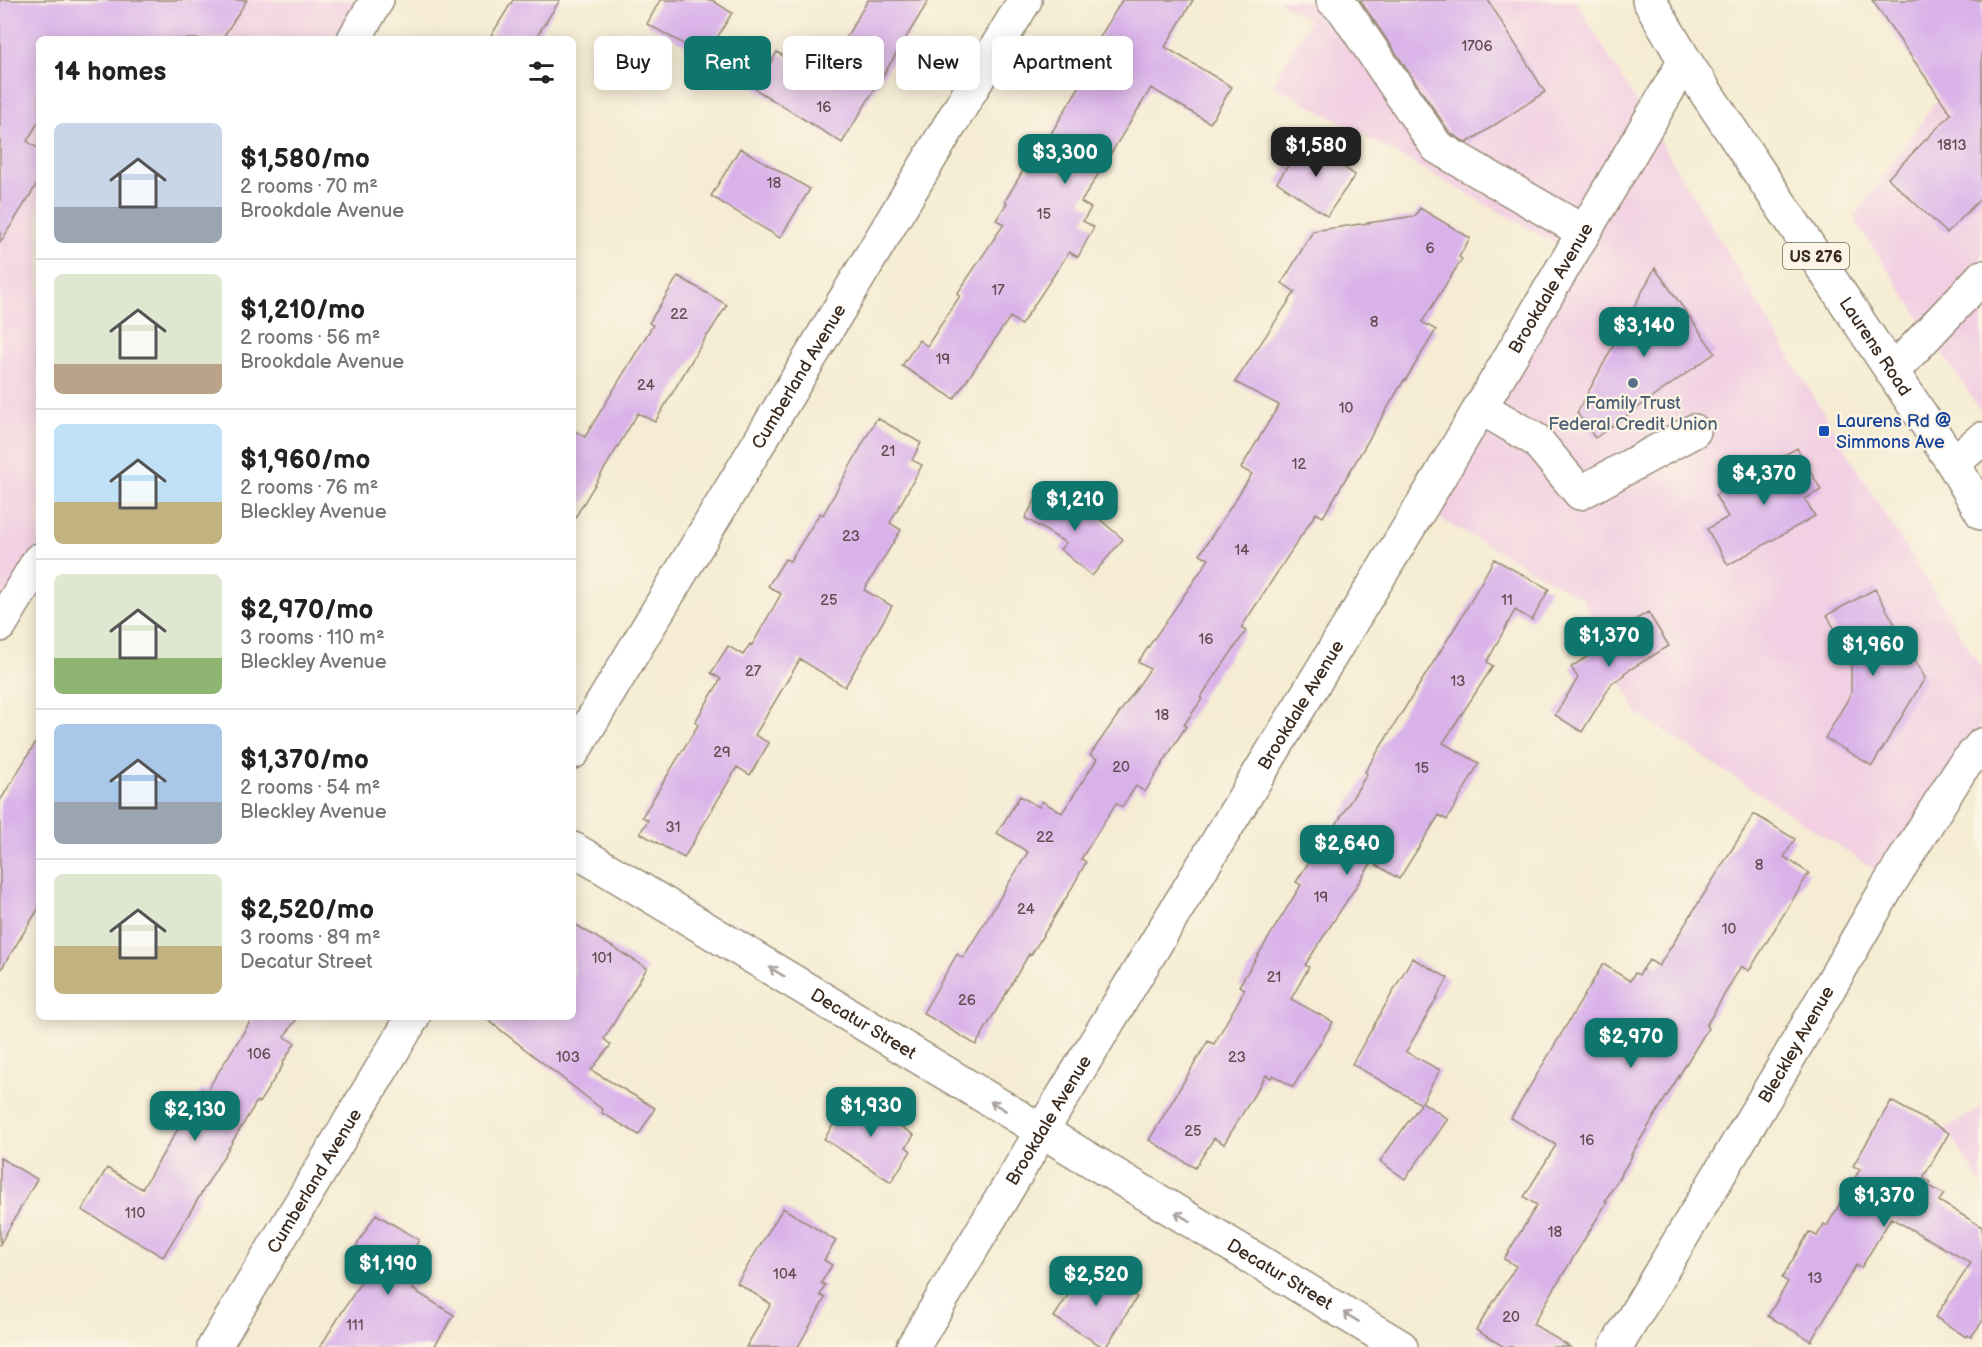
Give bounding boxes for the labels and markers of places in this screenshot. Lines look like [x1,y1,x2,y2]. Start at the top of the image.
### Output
pin: $1,580 [1267,127,1365,178]
pin: $3,300 [1016,134,1114,185]
pin: $3,140 [1595,307,1693,358]
marker: Family Trust Federal Credit Union [1626,376,1640,390]
place label: Family Trust Federal Credit Union [1548,393,1718,435]
place label: Laurens Rd @ Simmons Ave [1836,411,1951,453]
marker: Laurens Rd @ Simmons Ave [1817,424,1831,438]
pin: $4,370 [1715,455,1813,506]
pin: $1,210 [1026,481,1124,532]
pin: $1,370 [1560,617,1658,668]
pin: $1,960 [1824,626,1922,677]
pin: $2,640 [1298,825,1396,876]
pin: $2,970 [1582,1018,1680,1069]
pin: $1,930 [822,1087,920,1138]
pin: $2,130 [146,1091,244,1142]
pin: $1,370 [1835,1177,1933,1228]
pin: $1,190 [339,1245,437,1296]
pin: $2,520 [1047,1256,1145,1307]

